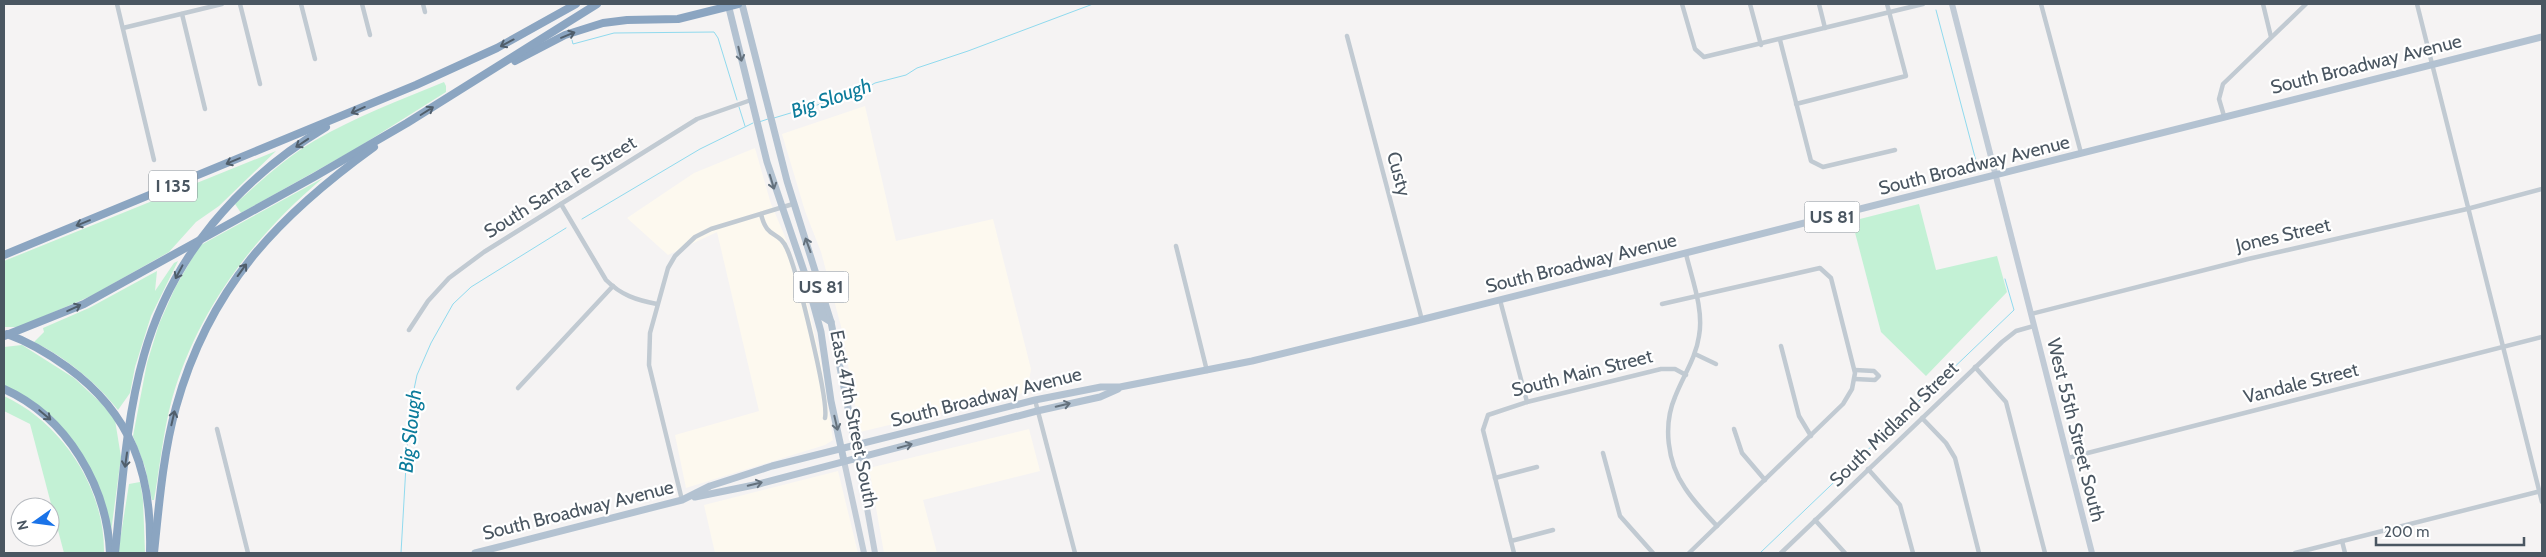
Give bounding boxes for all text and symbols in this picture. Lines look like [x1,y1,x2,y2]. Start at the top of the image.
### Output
one-way arrow [560,29,575,38]
street label: South Broadway Avenue [2268,29,2464,99]
one-way arrow [499,38,514,48]
one-way arrow [736,45,745,61]
water label: Big Slough [788,73,874,123]
one-way arrow [420,105,434,115]
one-way arrow [351,106,366,115]
street label: South Broadway Avenue [1876,130,2072,200]
street label: South Santa Fe Street [480,131,641,243]
one-way arrow [295,138,309,148]
street label: Custy [1382,149,1416,199]
one-way arrow [226,157,241,166]
road number: I 135 [149,170,197,202]
one-way arrow [768,174,778,190]
road number: US 81 [1804,202,1860,232]
street label: Jones Street [2232,213,2333,257]
one-way arrow [76,219,91,228]
street label: South Broadway Avenue [1483,228,1679,298]
one-way arrow [803,238,812,253]
one-way arrow [237,263,247,277]
one-way arrow [174,264,183,279]
road number: US 81 [794,272,848,302]
one-way arrow [66,303,81,313]
street label: East 47th Street South [825,328,883,510]
street label: West 55th Street South [2042,336,2110,524]
street label: South Main Street [1509,344,1656,402]
street label: South Midland Street [1825,356,1964,491]
street label: Vandale Street [2241,357,2361,408]
street label: South Broadway Avenue [888,362,1084,432]
water label: Big Slough [394,388,426,474]
one-way arrow [1054,400,1070,409]
one-way arrow [38,410,51,421]
one-way arrow [169,411,178,427]
one-way arrow [832,414,841,430]
one-way arrow [897,440,913,450]
one-way arrow [121,452,131,468]
street label: South Broadway Avenue [480,475,676,545]
one-way arrow [747,479,763,488]
north arrow [10,497,60,547]
scale bar [2376,514,2524,546]
text: N [12,518,32,532]
text: 200 m [2384,523,2429,541]

